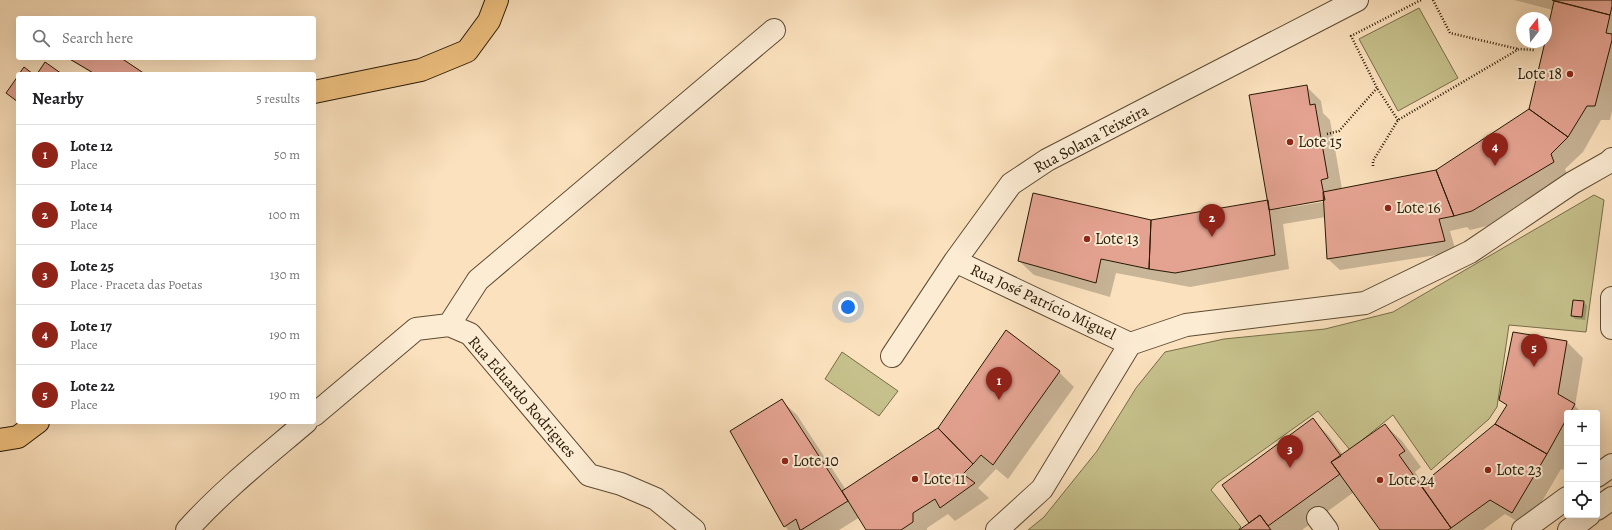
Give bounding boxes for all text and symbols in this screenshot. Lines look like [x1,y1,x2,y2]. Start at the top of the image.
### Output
north arrow [1516,12,1552,48]
search box [16,16,316,60]
icon: search [30,27,52,49]
text: Search here [62,28,133,48]
place label: Lote 18 [1517,63,1562,85]
marker: Lote 18 [1565,69,1575,79]
text: Nearby [32,87,83,110]
text: 5 results [256,90,300,107]
street label: Rua Solana Teixeira [1030,99,1153,179]
place label: Lote 15 [1298,131,1342,153]
pin: 4 [1482,133,1508,166]
text: Lote 12 [70,136,113,156]
marker: Lote 15 [1285,137,1295,147]
text: 1 [43,146,47,163]
text: 50 m [274,146,300,163]
text: Place [70,156,98,173]
text: Lote 14 [70,196,113,216]
place label: Lote 16 [1396,197,1441,219]
marker: Lote 16 [1383,203,1393,213]
pin: 2 [1199,204,1225,237]
text: 2 [42,206,48,223]
text: 100 m [268,206,300,223]
text: Place [70,216,98,233]
place label: Lote 13 [1095,228,1139,250]
marker: Lote 13 [1082,234,1092,244]
text: Lote 25 [70,256,114,276]
street label: Rua José Patrício Miguel [967,259,1119,345]
text: 3 [42,266,48,283]
text: 130 m [270,266,300,283]
text: Place · Praceta das Poetas [70,276,203,293]
your location [838,297,858,317]
text: Lote 17 [70,316,112,336]
text: 4 [42,326,48,343]
text: 190 m [269,326,300,343]
street label: Rua Eduardo Rodrigues [463,331,581,463]
pin: 5 [1521,334,1547,367]
text: Place [70,336,98,353]
pin: 1 [986,367,1012,400]
text: Lote 22 [70,376,115,396]
text: 5 [42,386,48,403]
text: 190 m [269,386,300,403]
text: Place [70,396,98,413]
map controls [1564,410,1600,518]
button: + [1564,410,1600,446]
pin: 3 [1277,435,1303,468]
button: − [1564,446,1600,482]
place label: Lote 10 [793,450,839,472]
marker: Lote 10 [780,456,790,466]
place label: Lote 23 [1496,459,1542,481]
marker: Lote 23 [1483,465,1493,475]
place label: Lote 11 [923,468,966,490]
place label: Lote 24 [1388,469,1435,491]
marker: Lote 11 [910,474,920,484]
marker: Lote 24 [1375,475,1385,485]
button: locate [1564,482,1600,518]

